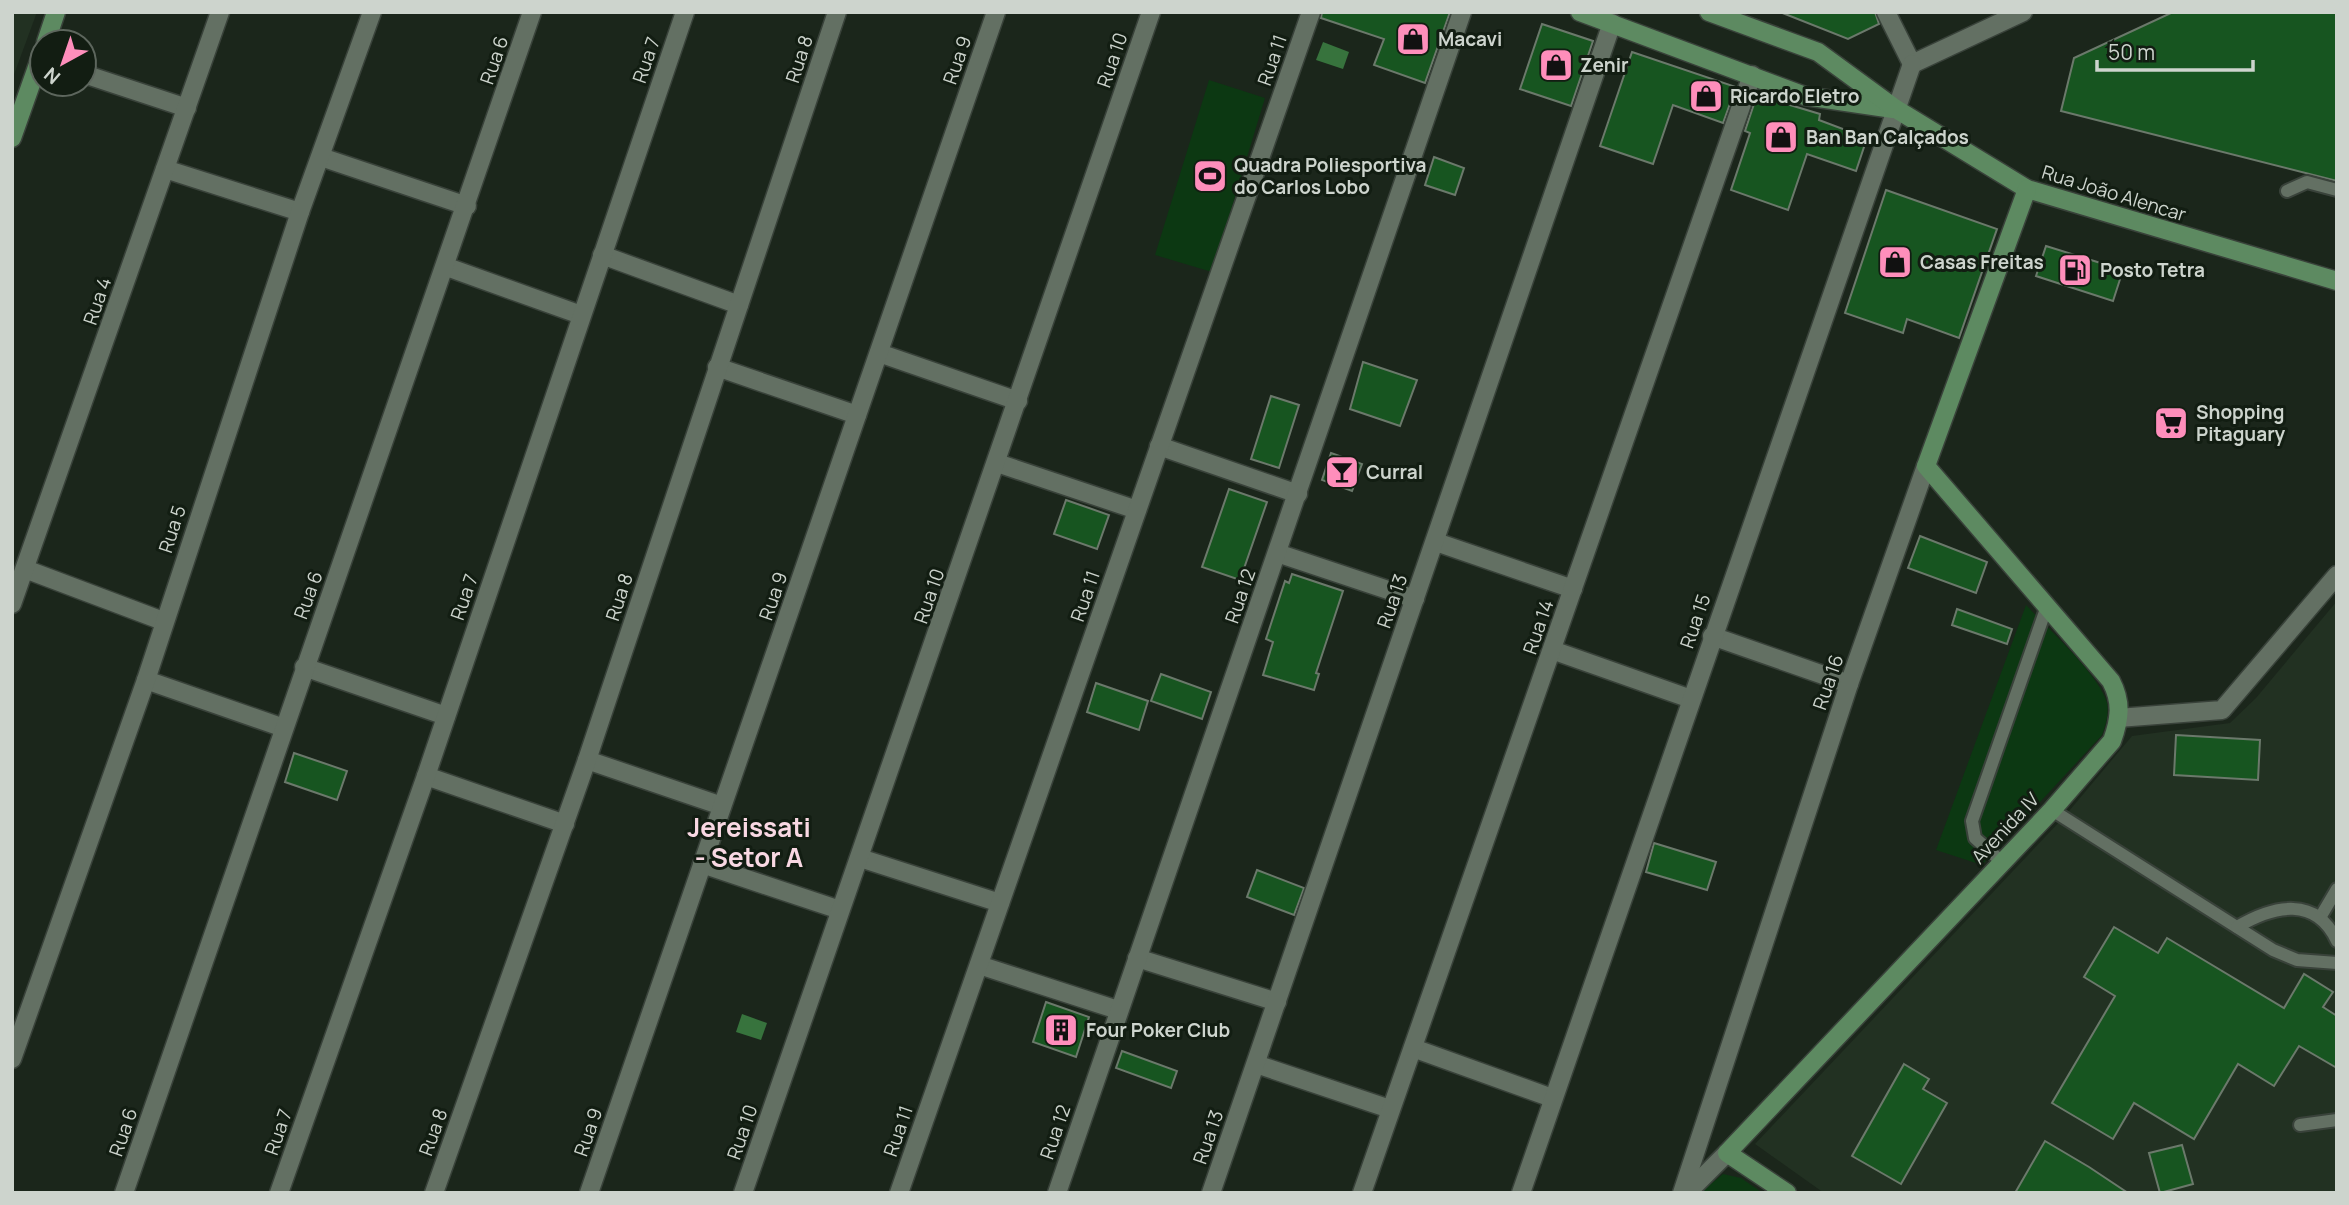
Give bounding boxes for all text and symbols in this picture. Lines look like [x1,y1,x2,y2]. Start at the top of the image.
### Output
shop icon: Macavi [1394,20,1432,58]
place label: Macavi [1438,26,1502,52]
north arrow [28,28,98,98]
scale bar [2097,28,2253,72]
street label: Rua 10 [1090,29,1134,91]
street label: Rua 11 [1251,31,1293,89]
street label: Rua 6 [474,32,514,88]
street label: Rua 8 [779,32,819,86]
street label: Rua 9 [937,32,977,88]
street label: Rua 7 [626,33,666,87]
text: 50 m [2108,38,2155,66]
shop icon: Zenir [1537,46,1575,84]
place label: Zenir [1580,52,1629,78]
text: N [38,62,66,90]
shop icon: Ricardo Eletro [1687,77,1725,115]
place label: Ricardo Eletro [1730,83,1860,109]
shop icon: Ban Ban Calçados [1762,118,1800,156]
place label: Ban Ban Calçados [1806,124,1969,150]
place label: Quadra Poliesportiva do Carlos Lobo [1234,152,1426,200]
sports icon: Quadra Poliesportiva do Carlos Lobo [1191,157,1229,195]
street label: Rua João Alencar [2039,159,2189,227]
shop icon: Casas Freitas [1876,243,1914,281]
place label: Casas Freitas [1920,249,2044,275]
fuel station icon: Posto Tetra [2056,251,2094,289]
place label: Posto Tetra [2100,257,2205,283]
street label: Rua 4 [77,274,117,328]
place label: Shopping Pitaguary [2196,399,2285,447]
supermarket icon: Shopping Pitaguary [2152,404,2190,442]
bar icon: Curral [1323,453,1361,491]
place label: Curral [1366,459,1423,485]
street label: Rua 5 [152,502,192,556]
street label: Rua 10 [907,565,951,627]
street label: Rua 12 [1219,565,1261,627]
street label: Rua 6 [287,567,329,623]
street label: Rua 11 [1064,567,1106,625]
street label: Rua 9 [753,568,793,624]
street label: Rua 7 [444,570,484,624]
street label: Rua 8 [599,570,639,624]
street label: Rua 13 [1371,571,1413,631]
street label: Rua 15 [1674,590,1716,652]
street label: Rua 14 [1517,596,1559,658]
street label: Rua 16 [1806,651,1850,713]
street label: Avenida IV [1965,786,2045,869]
district label: Jereissati - Setor A [687,809,811,875]
building icon: Four Poker Club [1042,1011,1080,1049]
place label: Four Poker Club [1086,1017,1230,1043]
street label: Rua 10 [720,1101,764,1163]
street label: Rua 12 [1034,1101,1076,1163]
street label: Rua 11 [877,1102,919,1160]
street label: Rua 6 [103,1104,143,1160]
street label: Rua 9 [568,1104,608,1160]
street label: Rua 7 [258,1105,298,1159]
street label: Rua 8 [412,1105,454,1159]
street label: Rua 13 [1187,1107,1229,1167]

